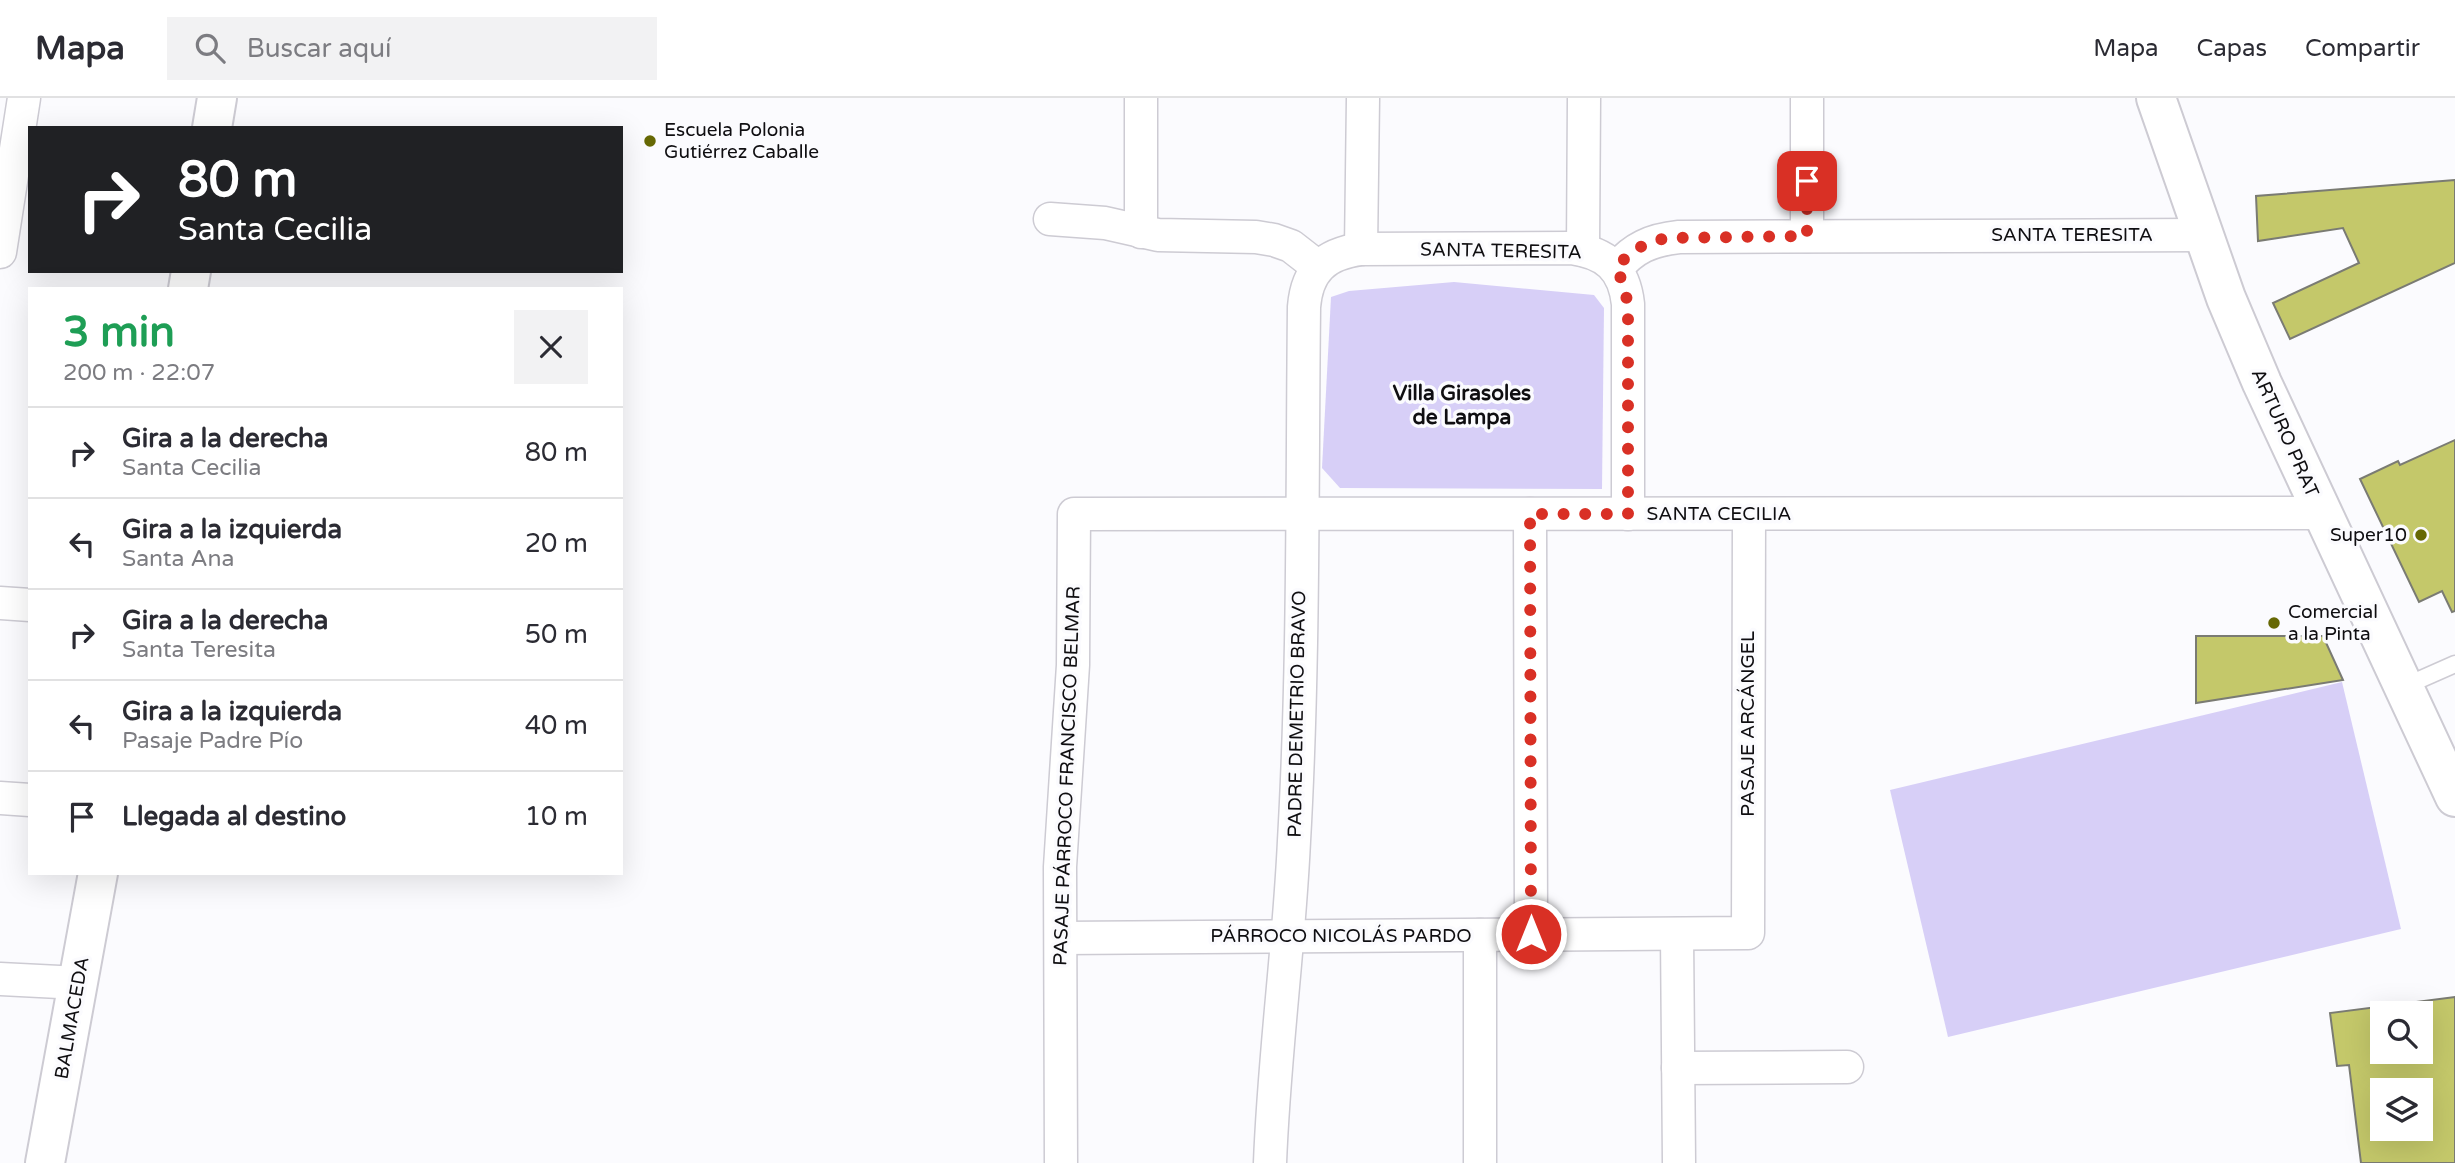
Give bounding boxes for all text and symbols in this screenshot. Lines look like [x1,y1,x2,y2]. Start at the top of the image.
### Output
search box [167,17,657,80]
text: Mapa [35,29,125,68]
icon: search [191,29,229,67]
text: Buscar aquí [247,33,391,64]
text: Mapa [2093,34,2159,63]
text: Capas [2197,34,2267,63]
text: Compartir [2305,34,2420,63]
place label: Escuela Polonia Gutiérrez Caballe [664,119,819,163]
marker: Escuela Polonia Gutiérrez Caballe [642,133,658,149]
text: 80 m [178,151,297,210]
pin [1777,151,1837,211]
icon: right [63,154,154,245]
icon: arrive [1788,162,1826,200]
text: Santa Cecilia [178,211,372,249]
street label: SANTA TERESITA [1991,224,2153,246]
street label: SANTA TERESITA [1420,239,1582,263]
text: 3 min [63,307,175,358]
button: close [514,310,588,384]
text: 200 m · 22:07 [63,359,215,387]
street label: ARTURO PRAT [2247,365,2323,501]
district label: Villa Girasoles de Lampa [1393,381,1531,430]
text: Gira a la derecha [122,423,328,454]
icon: right [63,434,101,472]
text: 80 m [525,437,588,468]
text: Santa Cecilia [122,454,262,482]
street label: SANTA CECILIA [1647,503,1792,525]
text: Gira a la izquierda [122,514,342,545]
place label: Super10 [2330,524,2407,546]
icon: left [63,525,101,563]
marker: Super10 [2413,527,2429,543]
text: 20 m [525,528,588,559]
text: Santa Ana [122,545,234,573]
street label: PASAJE PÁRROCO FRANCISCO BELMAR [1048,586,1085,966]
street label: PADRE DEMETRIO BRAVO [1284,590,1310,838]
place label: Comercial a la Pinta [2288,601,2378,645]
text: Gira a la derecha [122,605,328,636]
marker: Comercial a la Pinta [2266,615,2282,631]
icon: right [63,616,101,654]
text: 50 m [525,619,588,650]
street label: PASAJE ARCÁNGEL [1736,631,1759,817]
text: Santa Teresita [122,636,276,664]
text: Gira a la izquierda [122,696,342,727]
icon: left [63,707,101,745]
text: 40 m [525,710,588,741]
text: Pasaje Padre Pío [122,727,303,755]
icon: arrive [63,798,101,836]
text: Llegada al destino [122,801,346,832]
text: 10 m [525,801,588,832]
position arrow [1494,897,1568,971]
street label: PÁRROCO NICOLÁS PARDO [1210,924,1472,947]
street label: BALMACEDA [50,955,94,1081]
map controls [2370,1001,2433,1141]
button: search [2370,1001,2433,1064]
button: layers [2370,1078,2433,1141]

